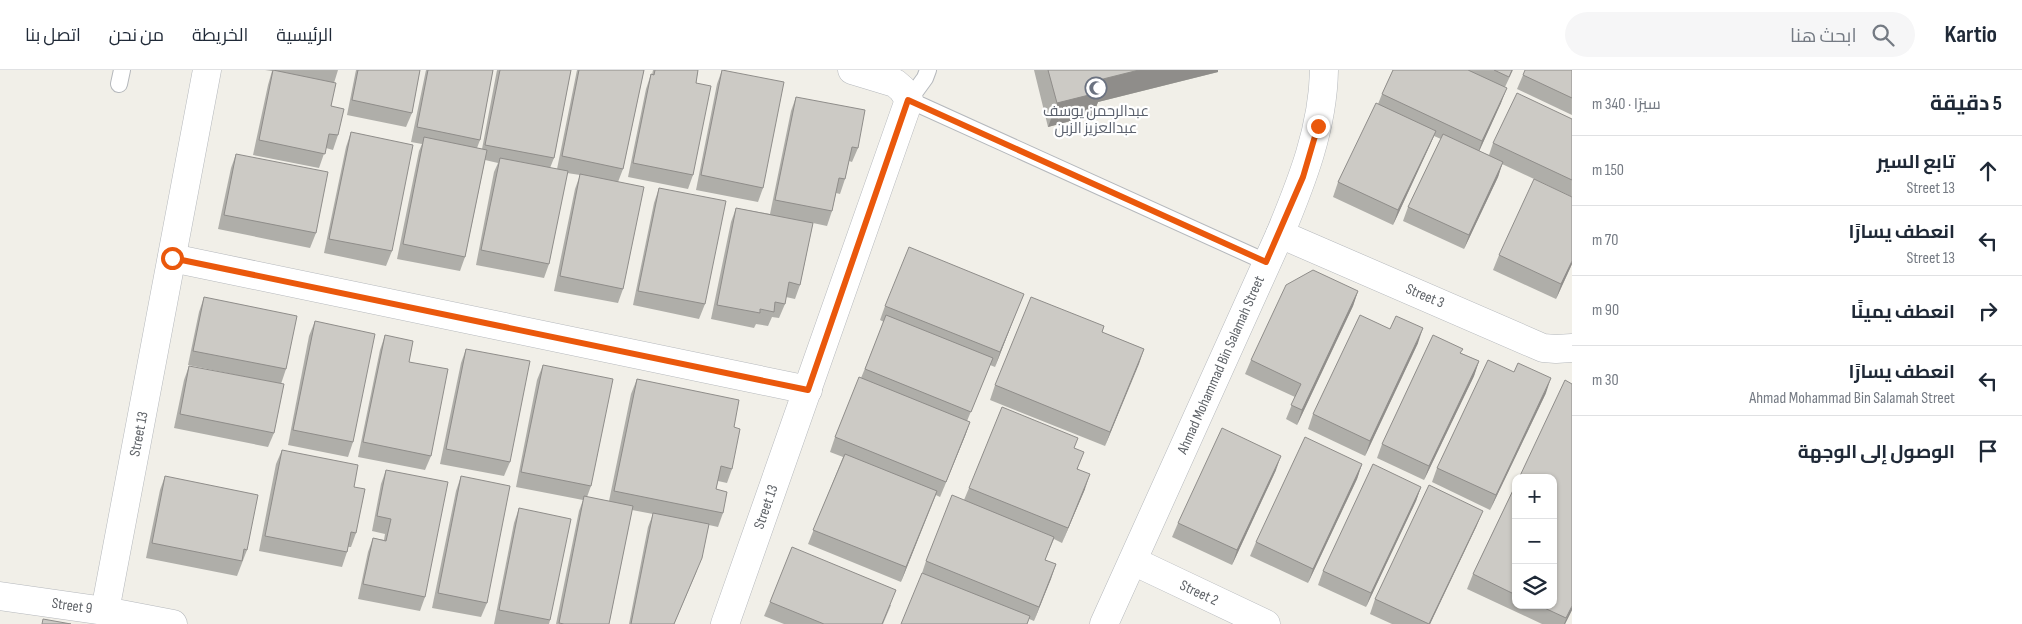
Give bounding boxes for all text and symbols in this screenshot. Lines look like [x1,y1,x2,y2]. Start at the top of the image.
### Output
search box [1565,12,1915,57]
text: Kartio [1945,20,1997,49]
icon: search [1869,21,1897,49]
text: اتصل بنا [25,25,81,46]
text: من نحن [109,25,164,46]
text: الخريطة [192,25,248,46]
text: الرئيسية [276,25,333,46]
text: ابحث هنا [1790,25,1857,48]
mosque icon: عبدالرحمن يوسف عبدالعزيز الزبن [1084,76,1108,100]
text: 5 دقيقة [1930,91,2002,116]
text: سيرًا · 340 m [1592,95,1661,114]
place label: عبدالرحمن يوسف عبدالعزيز الزبن [1043,102,1149,138]
route end [1307,115,1330,138]
text: تابع السير [1876,151,1955,174]
icon: ahead [1974,157,2002,185]
text: 150 m [1592,161,1624,180]
text: Street 13 [1906,179,1955,198]
text: انعطف يسارًا [1848,221,1955,244]
icon: left [1974,227,2002,255]
text: 70 m [1592,231,1618,250]
route start [161,247,184,270]
text: Street 13 [1906,249,1955,268]
street label: Ahmad Mohammad Bin Salamah Street [1173,273,1269,458]
street label: Street 3 [1403,279,1447,313]
icon: right [1974,297,2002,325]
text: 90 m [1592,301,1619,320]
text: انعطف يمينًا [1851,301,1955,324]
text: انعطف يسارًا [1848,361,1955,384]
icon: left [1974,367,2002,395]
text: 30 m [1592,371,1619,390]
text: Ahmad Mohammad Bin Salamah Street [1749,389,1955,408]
street label: Street 13 [125,410,153,458]
icon: arrive [1974,437,2002,465]
text: الوصول إلى الوجهة [1798,441,1955,464]
map controls [1512,474,1557,609]
button: + [1512,474,1557,519]
street label: Street 13 [750,482,782,532]
button: − [1512,519,1557,564]
button: layers [1512,564,1557,609]
street label: Street 2 [1177,576,1221,610]
street label: Street 9 [51,594,93,618]

